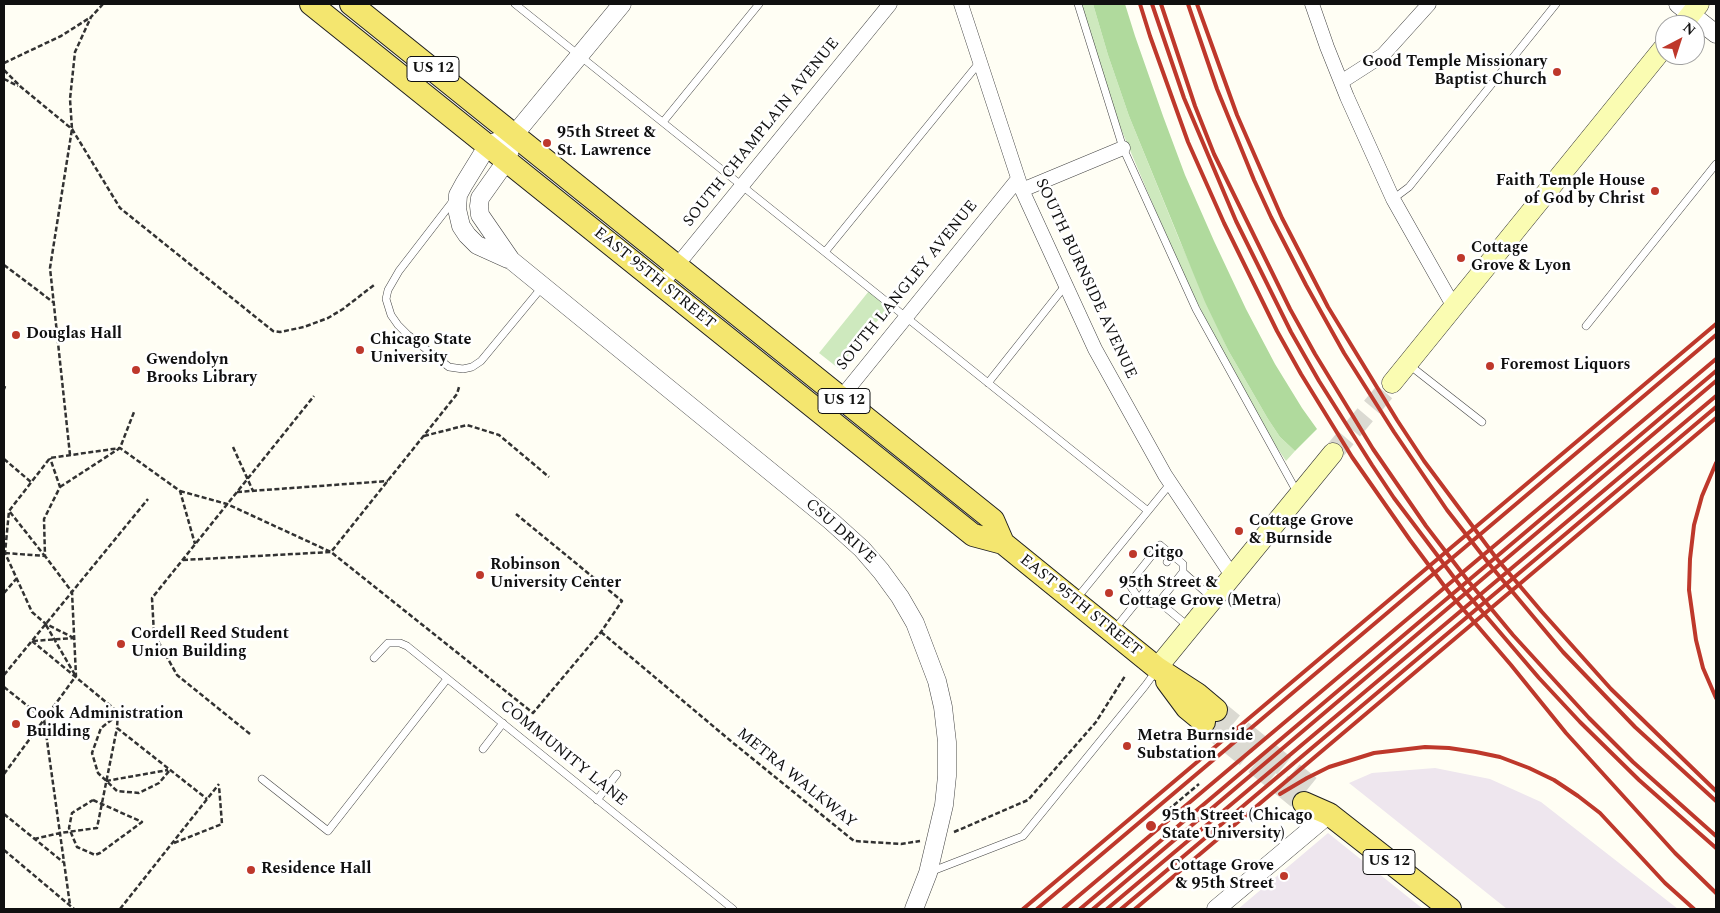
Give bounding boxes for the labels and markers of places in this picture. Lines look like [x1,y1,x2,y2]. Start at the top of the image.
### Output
place label: Good Temple Missionary Baptist Church [1362,53,1547,91]
marker: Good Temple Missionary Baptist Church [1551,66,1563,78]
place label: 95th Street & St. Lawrence [557,124,656,162]
marker: 95th Street & St. Lawrence [541,137,553,149]
place label: Faith Temple House of God by Christ [1496,172,1645,210]
marker: Faith Temple House of God by Christ [1649,185,1661,197]
place label: Cottage Grove & Lyon [1471,239,1571,277]
marker: Cottage Grove & Lyon [1455,252,1467,264]
place label: Douglas Hall [26,325,122,345]
marker: Douglas Hall [10,329,22,341]
place label: Chicago State University [370,331,472,369]
marker: Chicago State University [354,344,366,356]
place label: Gwendolyn Brooks Library [146,351,257,389]
place label: Foremost Liquors [1500,356,1631,376]
marker: Foremost Liquors [1484,360,1496,372]
marker: Gwendolyn Brooks Library [130,364,142,376]
place label: Cottage Grove & Burnside [1249,512,1353,550]
marker: Cottage Grove & Burnside [1233,525,1245,537]
place label: Citgo [1143,544,1183,564]
marker: Citgo [1127,548,1139,560]
place label: Robinson University Center [490,556,621,594]
marker: Robinson University Center [474,569,486,581]
place label: 95th Street & Cottage Grove (Metra) [1119,574,1281,612]
marker: 95th Street & Cottage Grove (Metra) [1103,587,1115,599]
place label: Cordell Reed Student Union Building [131,625,289,663]
marker: Cordell Reed Student Union Building [115,638,127,650]
place label: Cook Administration Building [26,705,183,743]
marker: Cook Administration Building [10,718,22,730]
place label: Metra Burnside Substation [1137,727,1253,765]
marker: Metra Burnside Substation [1121,740,1133,752]
place label: 95th Street (Chicago State University) [1162,807,1312,845]
marker: 95th Street (Chicago State University) [1144,819,1158,833]
place label: Cottage Grove & 95th Street [1170,857,1274,895]
place label: Residence Hall [261,860,372,880]
marker: Residence Hall [245,864,257,876]
marker: Cottage Grove & 95th Street [1278,870,1290,882]

